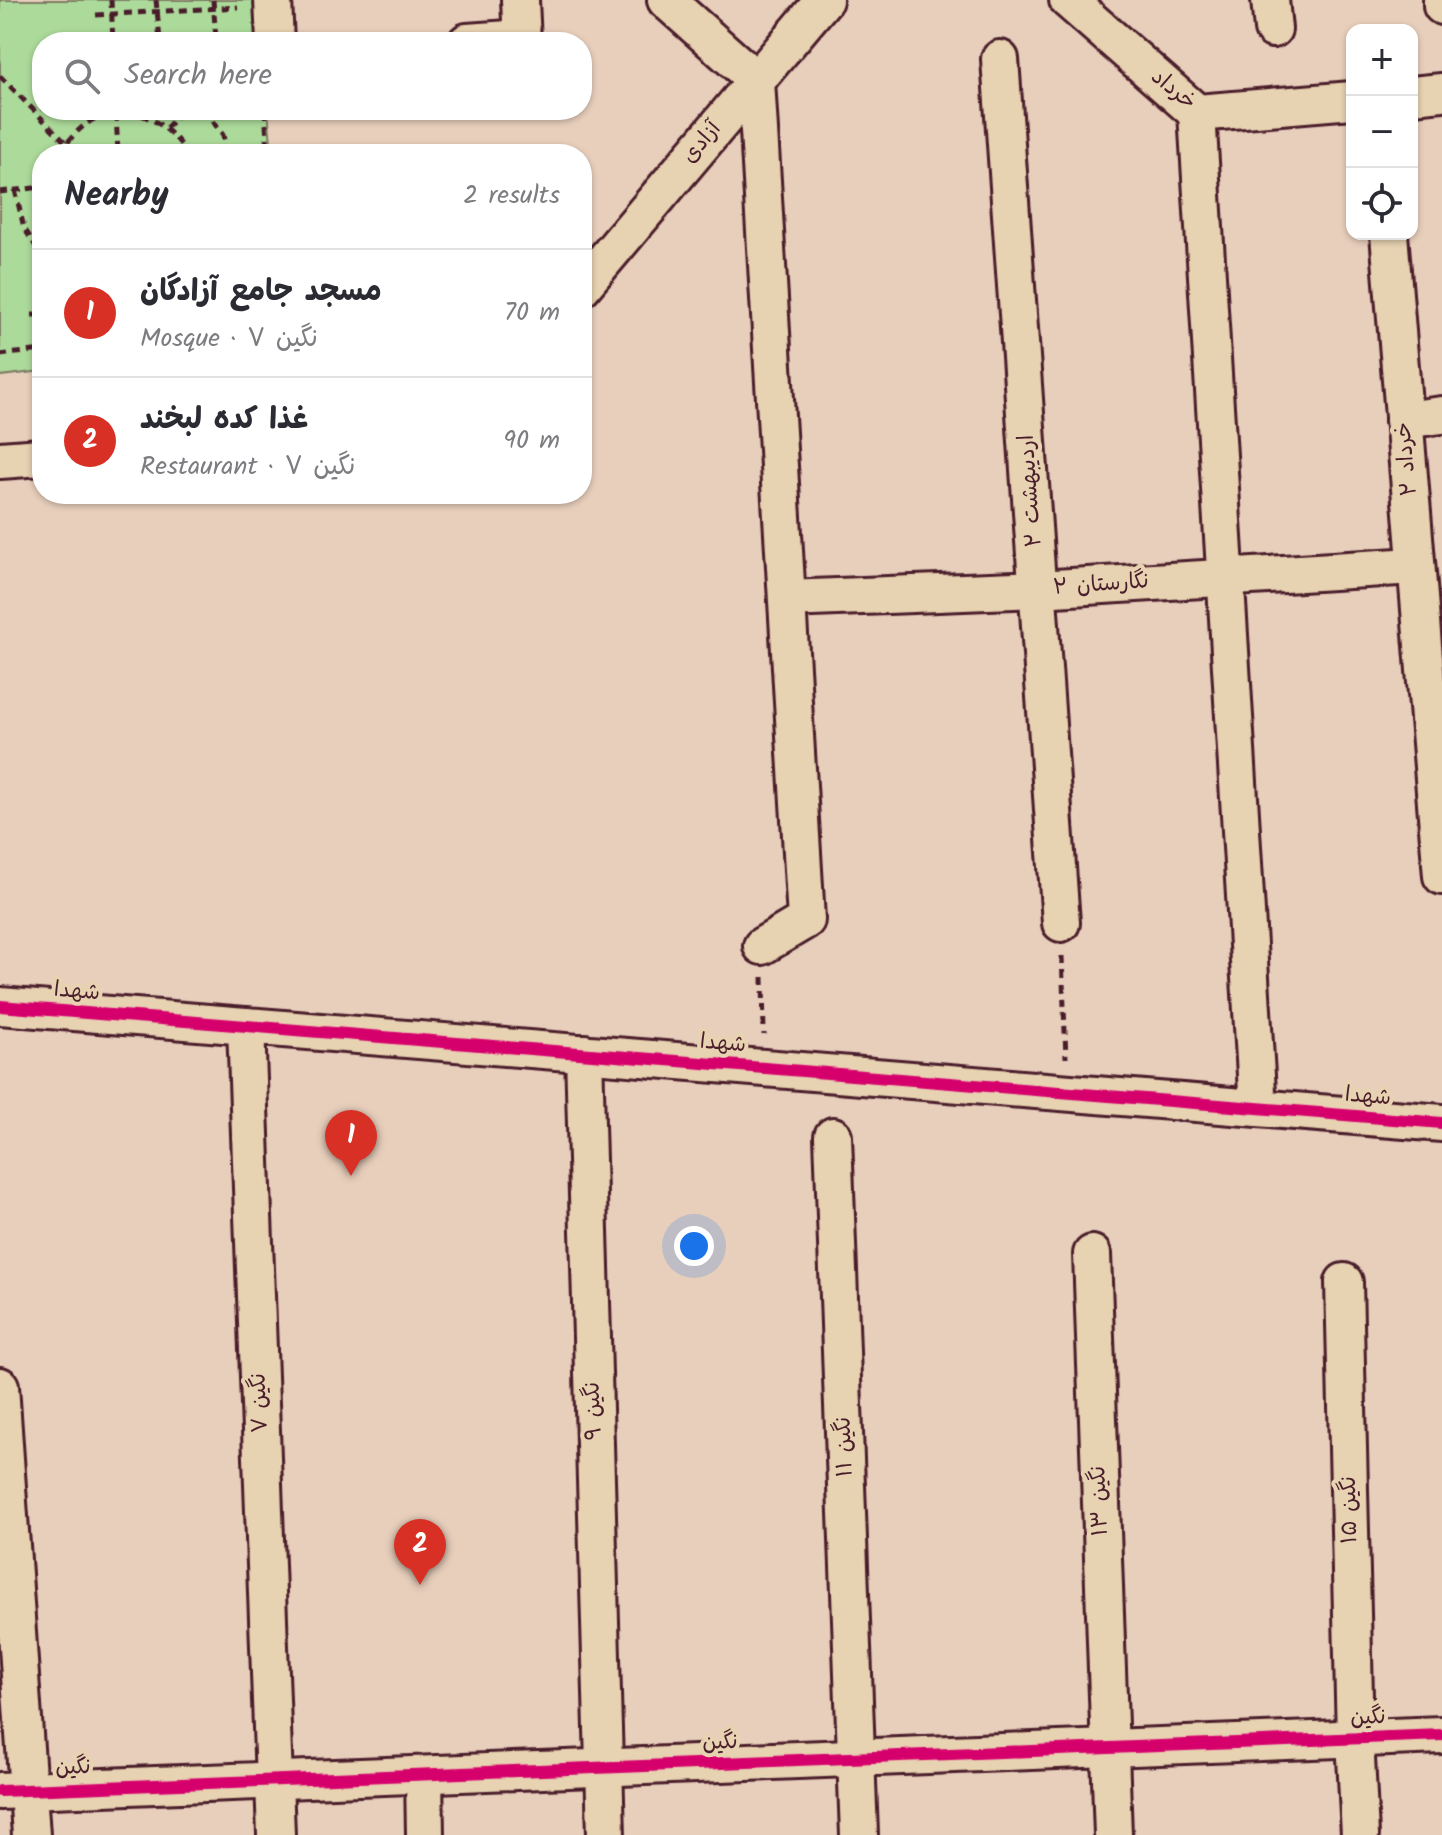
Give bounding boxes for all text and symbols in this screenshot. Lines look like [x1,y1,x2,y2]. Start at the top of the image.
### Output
map controls [1346,24,1418,240]
button: + [1346,24,1418,96]
search box [32,32,592,120]
text: Search here [124,52,272,100]
icon: search [60,54,104,98]
street label: خرداد [1142,61,1204,119]
button: − [1346,96,1418,168]
street label: آزادی [674,113,731,172]
button: locate [1346,168,1418,240]
text: Nearby [64,169,169,223]
text: 2 results [463,175,560,217]
text: مسجد جامع آزادگان [140,268,382,316]
text: 1 [86,292,94,334]
text: 70 m [504,292,560,334]
text: Mosque · نگین ۷ [140,318,318,360]
text: غذا کده لبخند [140,396,308,444]
text: 2 [82,420,98,462]
text: 90 m [503,420,560,462]
street label: خرداد ۲ [1386,421,1428,497]
street label: اردیبهشت ۲ [1010,434,1052,548]
text: Restaurant · نگین ۷ [140,446,355,488]
street label: نگارستان ۲ [1052,564,1150,606]
street label: شهدا [52,973,102,1011]
street label: شهدا [698,1025,748,1063]
street label: شهدا [1343,1078,1393,1116]
pin: 1 [325,1110,377,1176]
your location [674,1226,714,1266]
street label: نگین ۷ [241,1372,279,1434]
street label: نگین ۹ [575,1381,613,1441]
street label: نگین ۱۱ [826,1416,864,1478]
street label: نگین ۱۳ [1081,1465,1119,1537]
street label: نگین ۱۵ [1332,1476,1368,1544]
pin: 2 [394,1519,446,1585]
street label: نگین [1350,1700,1386,1736]
street label: نگین [702,1725,738,1761]
street label: نگین [55,1750,91,1786]

